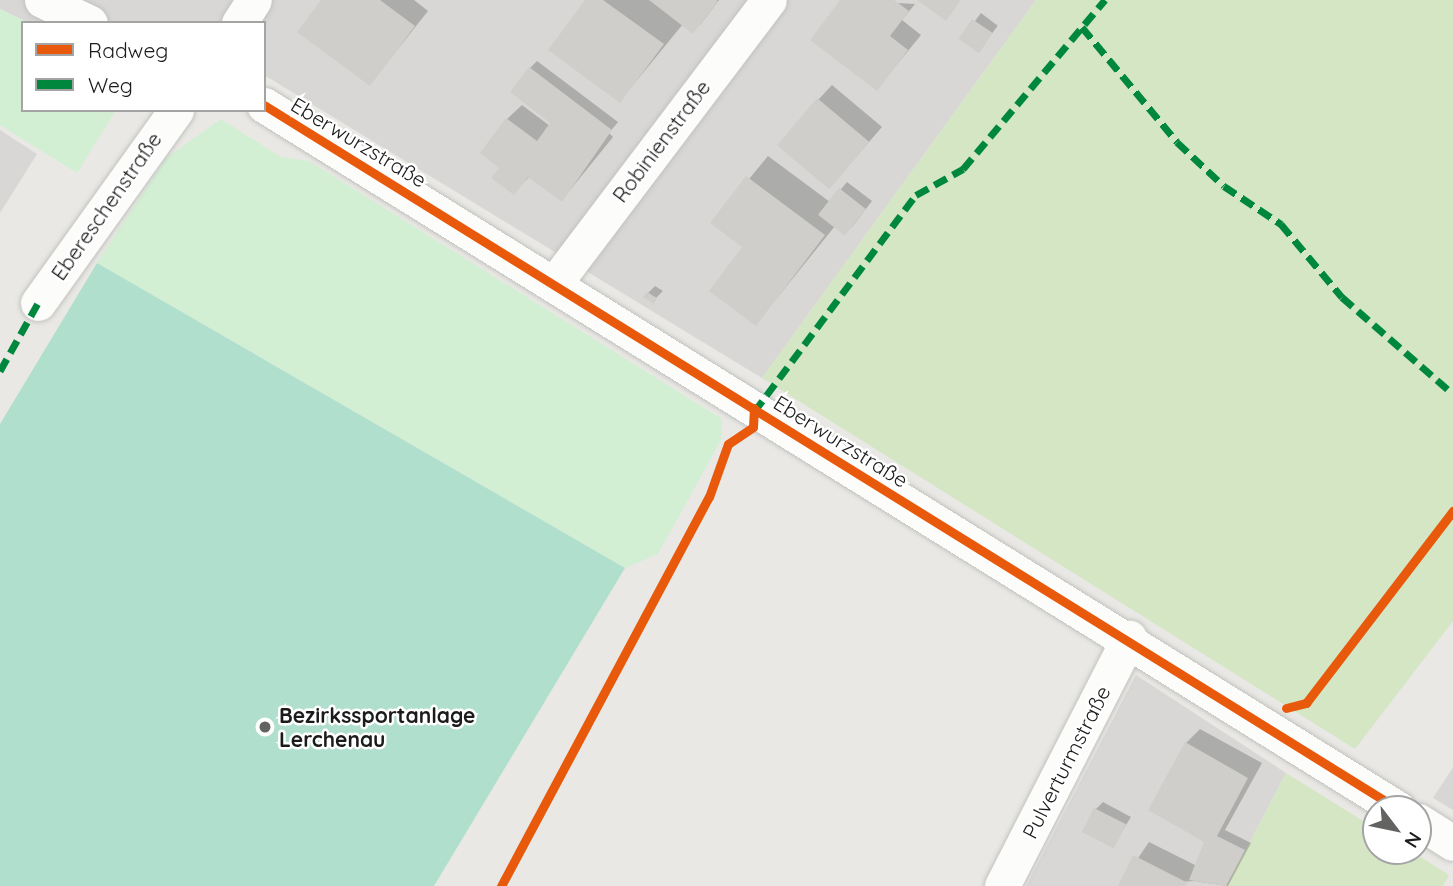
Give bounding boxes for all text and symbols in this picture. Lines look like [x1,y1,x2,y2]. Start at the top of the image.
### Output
legend [21,21,266,112]
text: Radweg [88,37,168,63]
text: Weg [88,72,133,98]
street label: Robinienstraße [607,75,715,207]
street label: Eberwurzstraße [287,92,431,192]
street label: Ebereschenstraße [46,127,166,285]
street label: Eberwurzstraße [769,390,913,492]
street label: Pulverturmstraße [1017,681,1115,843]
place label: Bezirkssportanlage Lerchenau [279,702,475,752]
marker: Bezirkssportanlage Lerchenau [257,719,273,735]
north arrow [1362,795,1432,865]
text: N [1399,828,1427,852]

